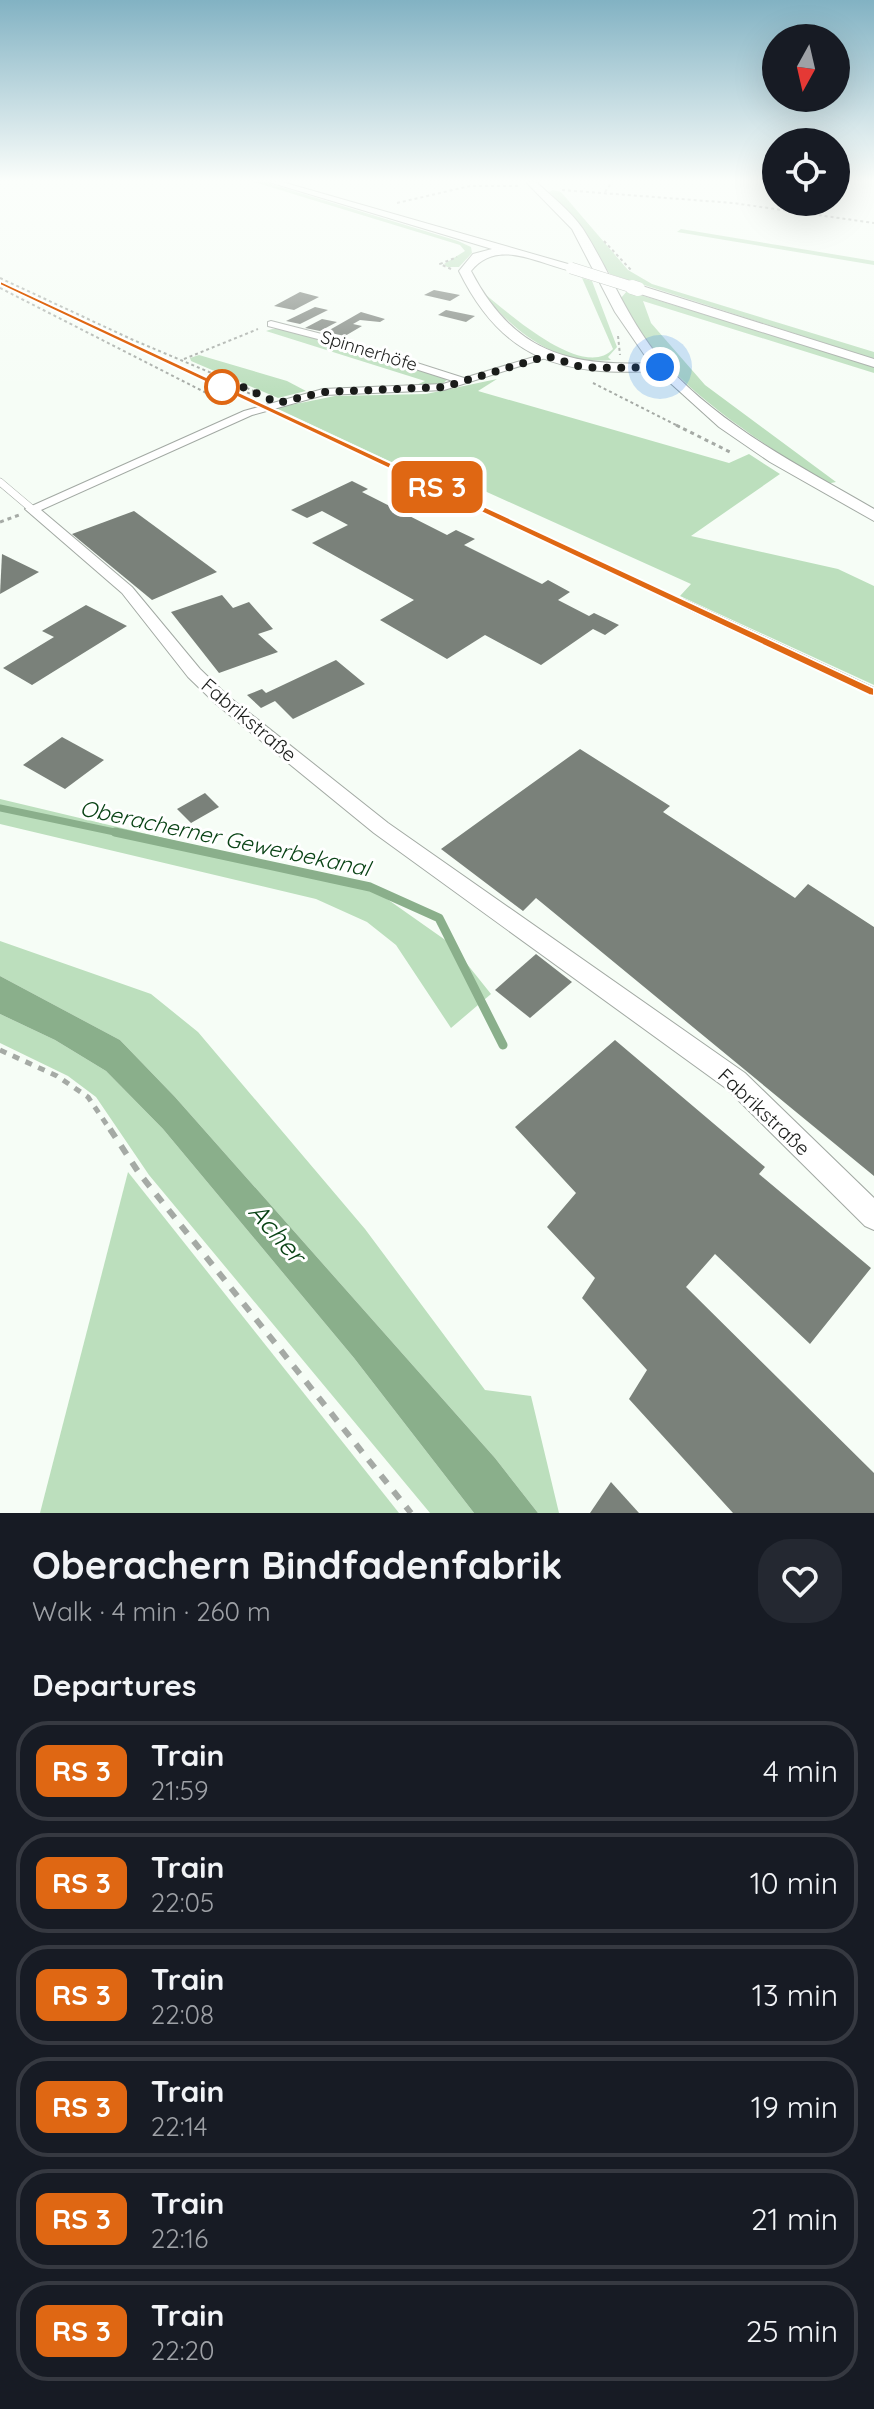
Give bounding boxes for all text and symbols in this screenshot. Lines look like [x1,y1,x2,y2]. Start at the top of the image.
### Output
north arrow [762,24,850,112]
map controls [762,24,850,216]
button: locate [762,128,850,216]
street label: Spinnerhöfe [318,325,420,376]
your location [640,347,680,387]
unlabelled marker [205,370,239,404]
line badge: RS 3 [381,461,493,513]
text: RS 3 [408,469,466,504]
street label: Fabrikstraße [197,672,302,767]
water label: Oberacherner Gewerbekanal [78,794,375,883]
street label: Fabrikstraße [713,1063,816,1161]
water label: Acher [242,1196,315,1272]
button: heart [758,1539,842,1623]
text: Oberachern Bindfadenfabrik [32,1541,562,1589]
text: Walk · 4 min · 260 m [32,1595,271,1628]
text: Departures [32,1666,197,1704]
text: Train [151,1736,224,1774]
text: 4 min [763,1752,838,1790]
text: RS 3 [52,1753,111,1788]
text: 21:59 [151,1774,208,1807]
text: Train [151,1848,224,1886]
text: 10 min [750,1864,838,1902]
text: RS 3 [52,1865,111,1900]
text: 22:05 [151,1886,214,1919]
text: Train [151,1960,224,1998]
text: 13 min [752,1976,838,2014]
text: RS 3 [52,1977,111,2012]
text: 22:08 [151,1998,214,2031]
text: Train [151,2072,224,2110]
text: 19 min [751,2088,838,2126]
text: RS 3 [52,2089,111,2124]
text: 22:14 [151,2110,207,2143]
text: Train [151,2184,224,2222]
text: 21 min [751,2200,838,2238]
text: RS 3 [52,2201,111,2236]
text: 22:16 [151,2222,208,2255]
text: Train [151,2296,224,2334]
text: 25 min [746,2312,838,2350]
text: RS 3 [52,2313,111,2348]
text: 22:20 [151,2334,214,2367]

